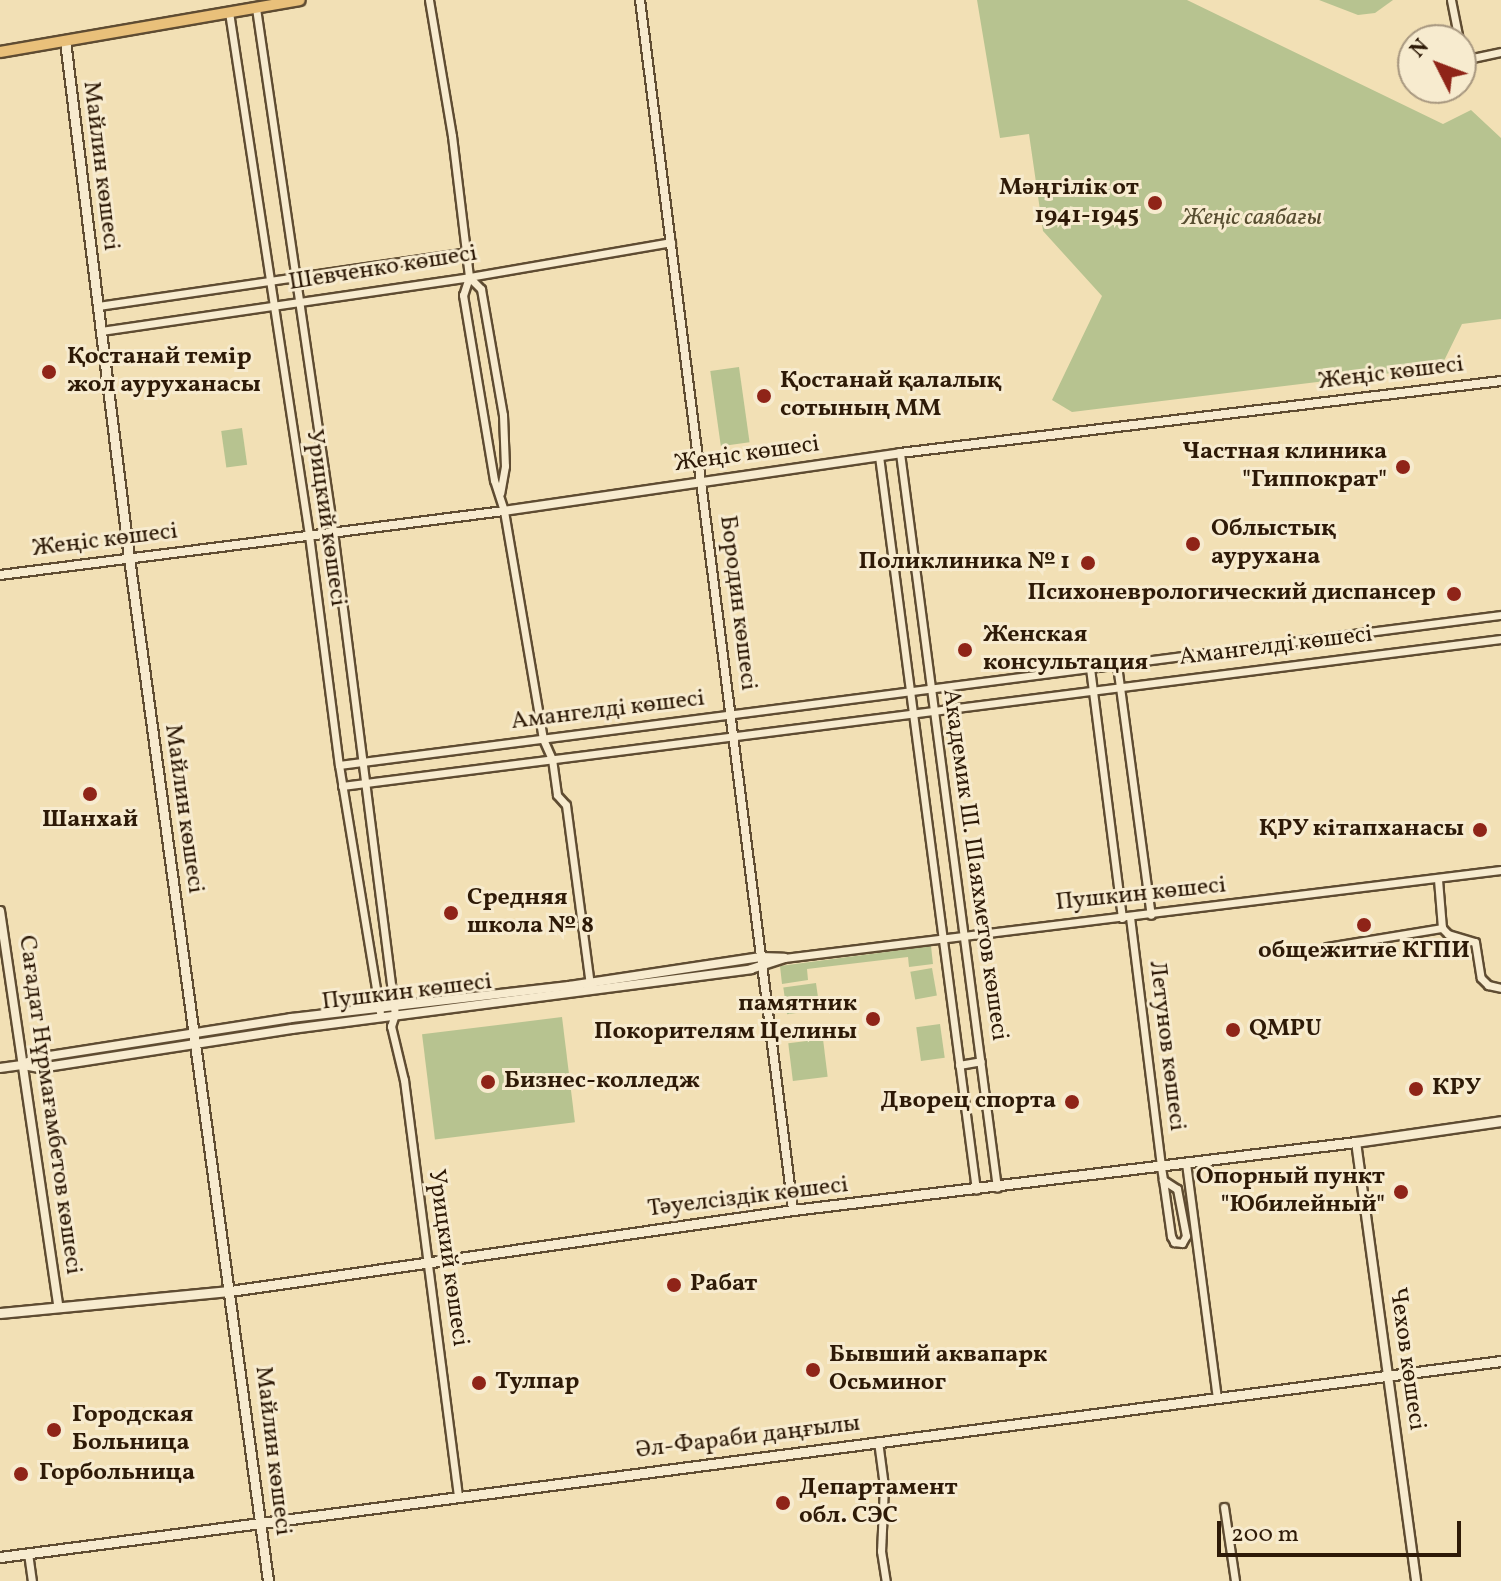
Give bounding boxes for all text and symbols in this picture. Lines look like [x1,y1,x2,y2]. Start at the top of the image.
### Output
north arrow [1397,24,1477,104]
text: N [1403,33,1437,65]
street label: Майлин көшесі [75,80,125,252]
place label: Мәңгілік от 1941-1945 [999,175,1139,231]
marker: Мәңгілік от 1941-1945 [1146,194,1164,212]
park label: Жеңіс саябағы [1182,205,1322,233]
street label: Шевченко көшесі [287,240,479,298]
place label: Қостанай темір жол ауруханасы [67,344,261,400]
street label: Жеңіс көшесі [1317,351,1465,397]
marker: Қостанай темір жол ауруханасы [38,361,60,383]
place label: Қостанай қалалық сотының ММ [780,368,1001,424]
marker: Қостанай қалалық сотының ММ [755,387,773,405]
street label: Урицкий көшесі [298,428,352,608]
street label: Жеңіс көшесі [672,431,822,479]
place label: Частная клиника "Гиппократ" [1182,439,1387,495]
marker: Частная клиника "Гиппократ" [1394,458,1412,476]
street label: Бородин көшесі [712,514,762,692]
place label: Облыстық аурухана [1211,516,1335,572]
street label: Жеңіс көшесі [31,518,179,564]
marker: Облыстық аурухана [1182,533,1204,555]
place label: Поликлиника № 1 [859,549,1070,577]
marker: Поликлиника № 1 [1077,552,1099,574]
place label: Психоневрологический диспансер [1028,580,1436,608]
marker: Психоневрологический диспансер [1443,583,1465,605]
street label: Амангелді көшесі [1178,621,1374,673]
place label: Женская консультация [983,622,1148,678]
marker: Женская консультация [954,639,976,661]
street label: Амангелді көшесі [510,685,706,737]
street label: Академик Ш. Шаяхметов көшесі [935,687,1013,1043]
street label: Майлин көшесі [157,723,209,895]
marker: Шанхай [81,785,99,803]
place label: Шанхай [42,807,138,835]
place label: ҚРУ кітапханасы [1258,816,1464,844]
marker: ҚРУ кітапханасы [1471,821,1489,839]
street label: Пушкин көшесі [1054,872,1228,918]
place label: Средняя школа № 8 [467,885,594,941]
marker: Средняя школа № 8 [442,904,460,922]
marker: общежитие КГПИ [1355,916,1373,934]
street label: Сағадат Нұрмағамбетов көшесі [11,934,87,1276]
place label: общежитие КГПИ [1258,938,1470,966]
street label: Летунов көшесі [1141,959,1191,1133]
street label: Пушкин көшесі [320,968,494,1018]
place label: памятник Покорителям Целины [594,991,857,1047]
marker: памятник Покорителям Целины [864,1010,882,1028]
place label: QMPU [1249,1016,1322,1044]
marker: QMPU [1224,1021,1242,1039]
place label: Бизнес-колледж [504,1068,700,1096]
marker: Бизнес-колледж [479,1073,497,1091]
place label: КРУ [1432,1075,1481,1103]
marker: КРУ [1407,1080,1425,1098]
place label: Дворец спорта [881,1088,1056,1116]
marker: Дворец спорта [1063,1093,1081,1111]
place label: Опорный пункт "Юбилейный" [1196,1164,1385,1220]
street label: Урицкий көшесі [420,1168,474,1348]
street label: Тәуелсіздік көшесі [646,1171,850,1225]
marker: Опорный пункт "Юбилейный" [1392,1183,1410,1201]
place label: Рабат [690,1271,757,1299]
marker: Рабат [665,1276,683,1294]
street label: Чехов көшесі [1382,1286,1430,1432]
place label: Бывший аквапарк Осьминог [829,1342,1047,1398]
marker: Бывший аквапарк Осьминог [804,1361,822,1379]
street label: Майлин көшесі [247,1365,297,1537]
place label: Тулпар [495,1369,579,1397]
marker: Тулпар [470,1374,488,1392]
place label: Городская Больница [72,1402,194,1458]
street label: Әл-Фараби даңғылы [634,1410,862,1466]
marker: Городская Больница [43,1419,65,1441]
place label: Горбольница [39,1460,195,1488]
marker: Горбольница [10,1463,32,1485]
place label: Департамент обл. СЭС [799,1475,958,1531]
marker: Департамент обл. СЭС [774,1494,792,1512]
scale bar [1221,1505,1465,1555]
text: 200 m [1231,1518,1299,1552]

